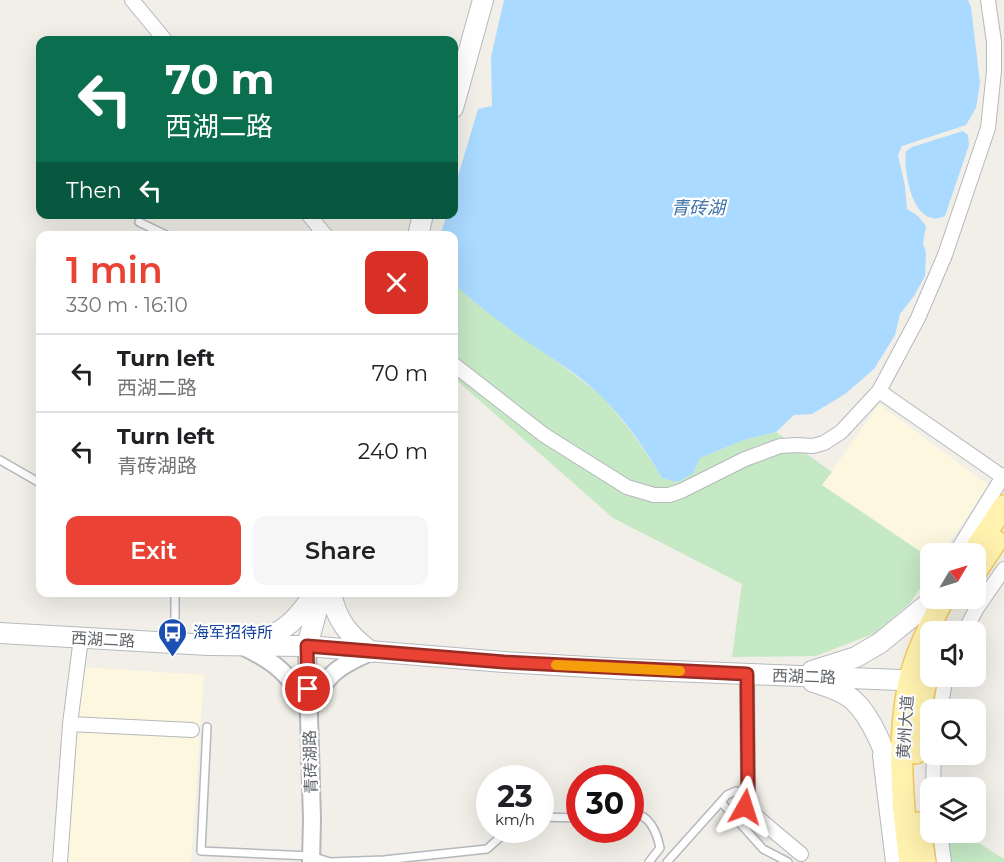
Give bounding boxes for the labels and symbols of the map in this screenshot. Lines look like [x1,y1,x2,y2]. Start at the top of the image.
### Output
water label: 青砖湖 [671,197,728,219]
north arrow [920,543,986,609]
bus stop icon: 海军招待所 [156,616,188,658]
place label: 海军招待所 [193,623,273,642]
street label: 西湖二路 [71,628,135,651]
pin [282,663,333,714]
street label: 西湖二路 [772,666,836,687]
street label: 黄州大道 [894,694,917,760]
street label: 青砖湖路 [300,730,321,794]
speed limit sign: 30 [566,765,644,843]
position arrow [713,775,777,839]

